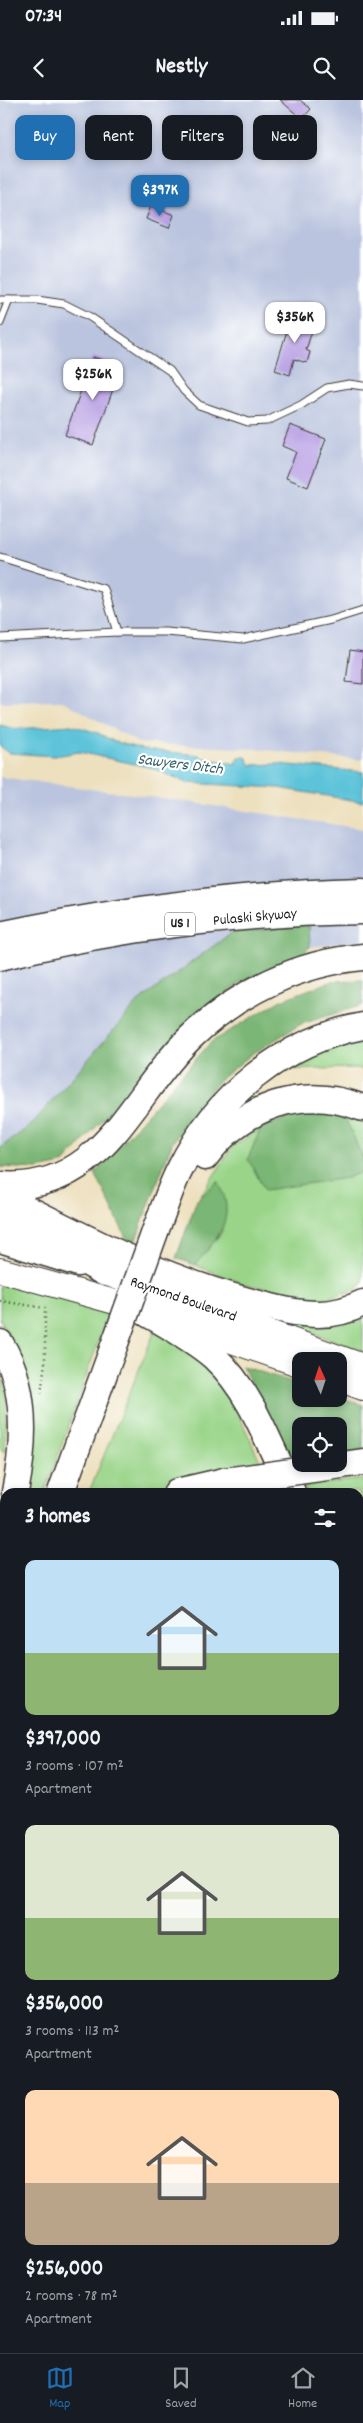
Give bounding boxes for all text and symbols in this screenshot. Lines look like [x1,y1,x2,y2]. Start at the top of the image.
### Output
text: 07:34 [25,4,62,31]
text: Nestly [155,52,208,83]
icon: back [25,54,53,82]
icon: search [310,54,338,82]
chip: Buy [15,115,75,160]
chip: Rent [85,115,152,160]
chip: Filters [162,115,243,160]
chip: New [253,115,317,160]
pin: $397K [125,174,195,217]
text: $397K [142,179,178,202]
pin: $356K [260,302,330,344]
text: $356K [276,306,314,329]
pin: $256K [58,358,128,401]
text: $256K [74,363,112,386]
water label: Sawyers Ditch [136,748,225,782]
street label: Pulaski Skyway [212,903,299,933]
road number: US 1 [165,912,195,936]
street label: Raymond Boulevard [127,1272,239,1328]
north arrow [292,1352,348,1408]
map controls [292,1352,347,1472]
button: locate [292,1417,347,1472]
text: 3 homes [25,1503,91,1533]
icon: filters [311,1504,339,1532]
icon: home [137,1593,227,1683]
text: $397,000 [25,1725,101,1755]
text: 3 rooms · 107 m² [25,1755,124,1778]
text: Apartment [25,1778,92,1801]
icon: home [137,1858,227,1948]
text: $356,000 [25,1990,103,2020]
text: 3 rooms · 113 m² [25,2020,119,2043]
text: Apartment [25,2043,92,2066]
icon: home [137,2123,227,2213]
text: $256,000 [25,2255,103,2285]
text: 2 rooms · 78 m² [25,2285,118,2308]
text: Apartment [25,2308,92,2331]
tab: Map [46,2364,74,2414]
tab: Saved [165,2364,197,2414]
tab: Home [288,2364,317,2414]

